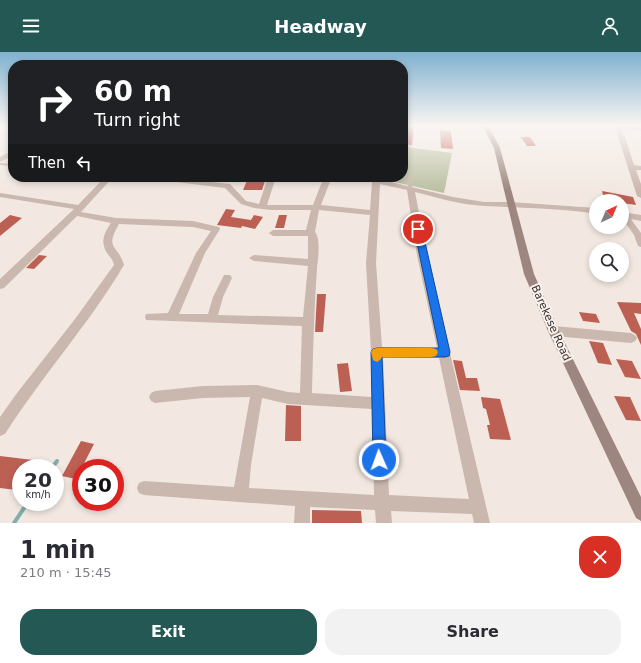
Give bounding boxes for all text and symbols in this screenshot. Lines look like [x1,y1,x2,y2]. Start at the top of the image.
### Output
icon: menu [20,15,42,37]
icon: person [599,15,621,37]
text: Headway [274,16,367,37]
text: 60 m [94,75,172,108]
icon: right [28,76,80,128]
text: Turn right [94,109,180,130]
icon: left [73,152,95,174]
text: Then [28,154,65,172]
north arrow [589,194,629,234]
map controls [589,194,629,282]
pin [401,212,435,246]
icon: arrive [407,218,429,240]
button: search [589,242,629,282]
street label: Barekese Road [528,283,574,363]
position arrow [358,439,400,481]
speed limit sign: 30 [72,459,124,511]
text: 20 [24,468,52,492]
text: km/h [25,489,51,500]
text: 1 min [20,536,95,564]
button: close [579,536,621,578]
text: 210 m · 15:45 [20,565,111,580]
button: Exit [20,609,317,655]
button: Share [325,609,621,655]

